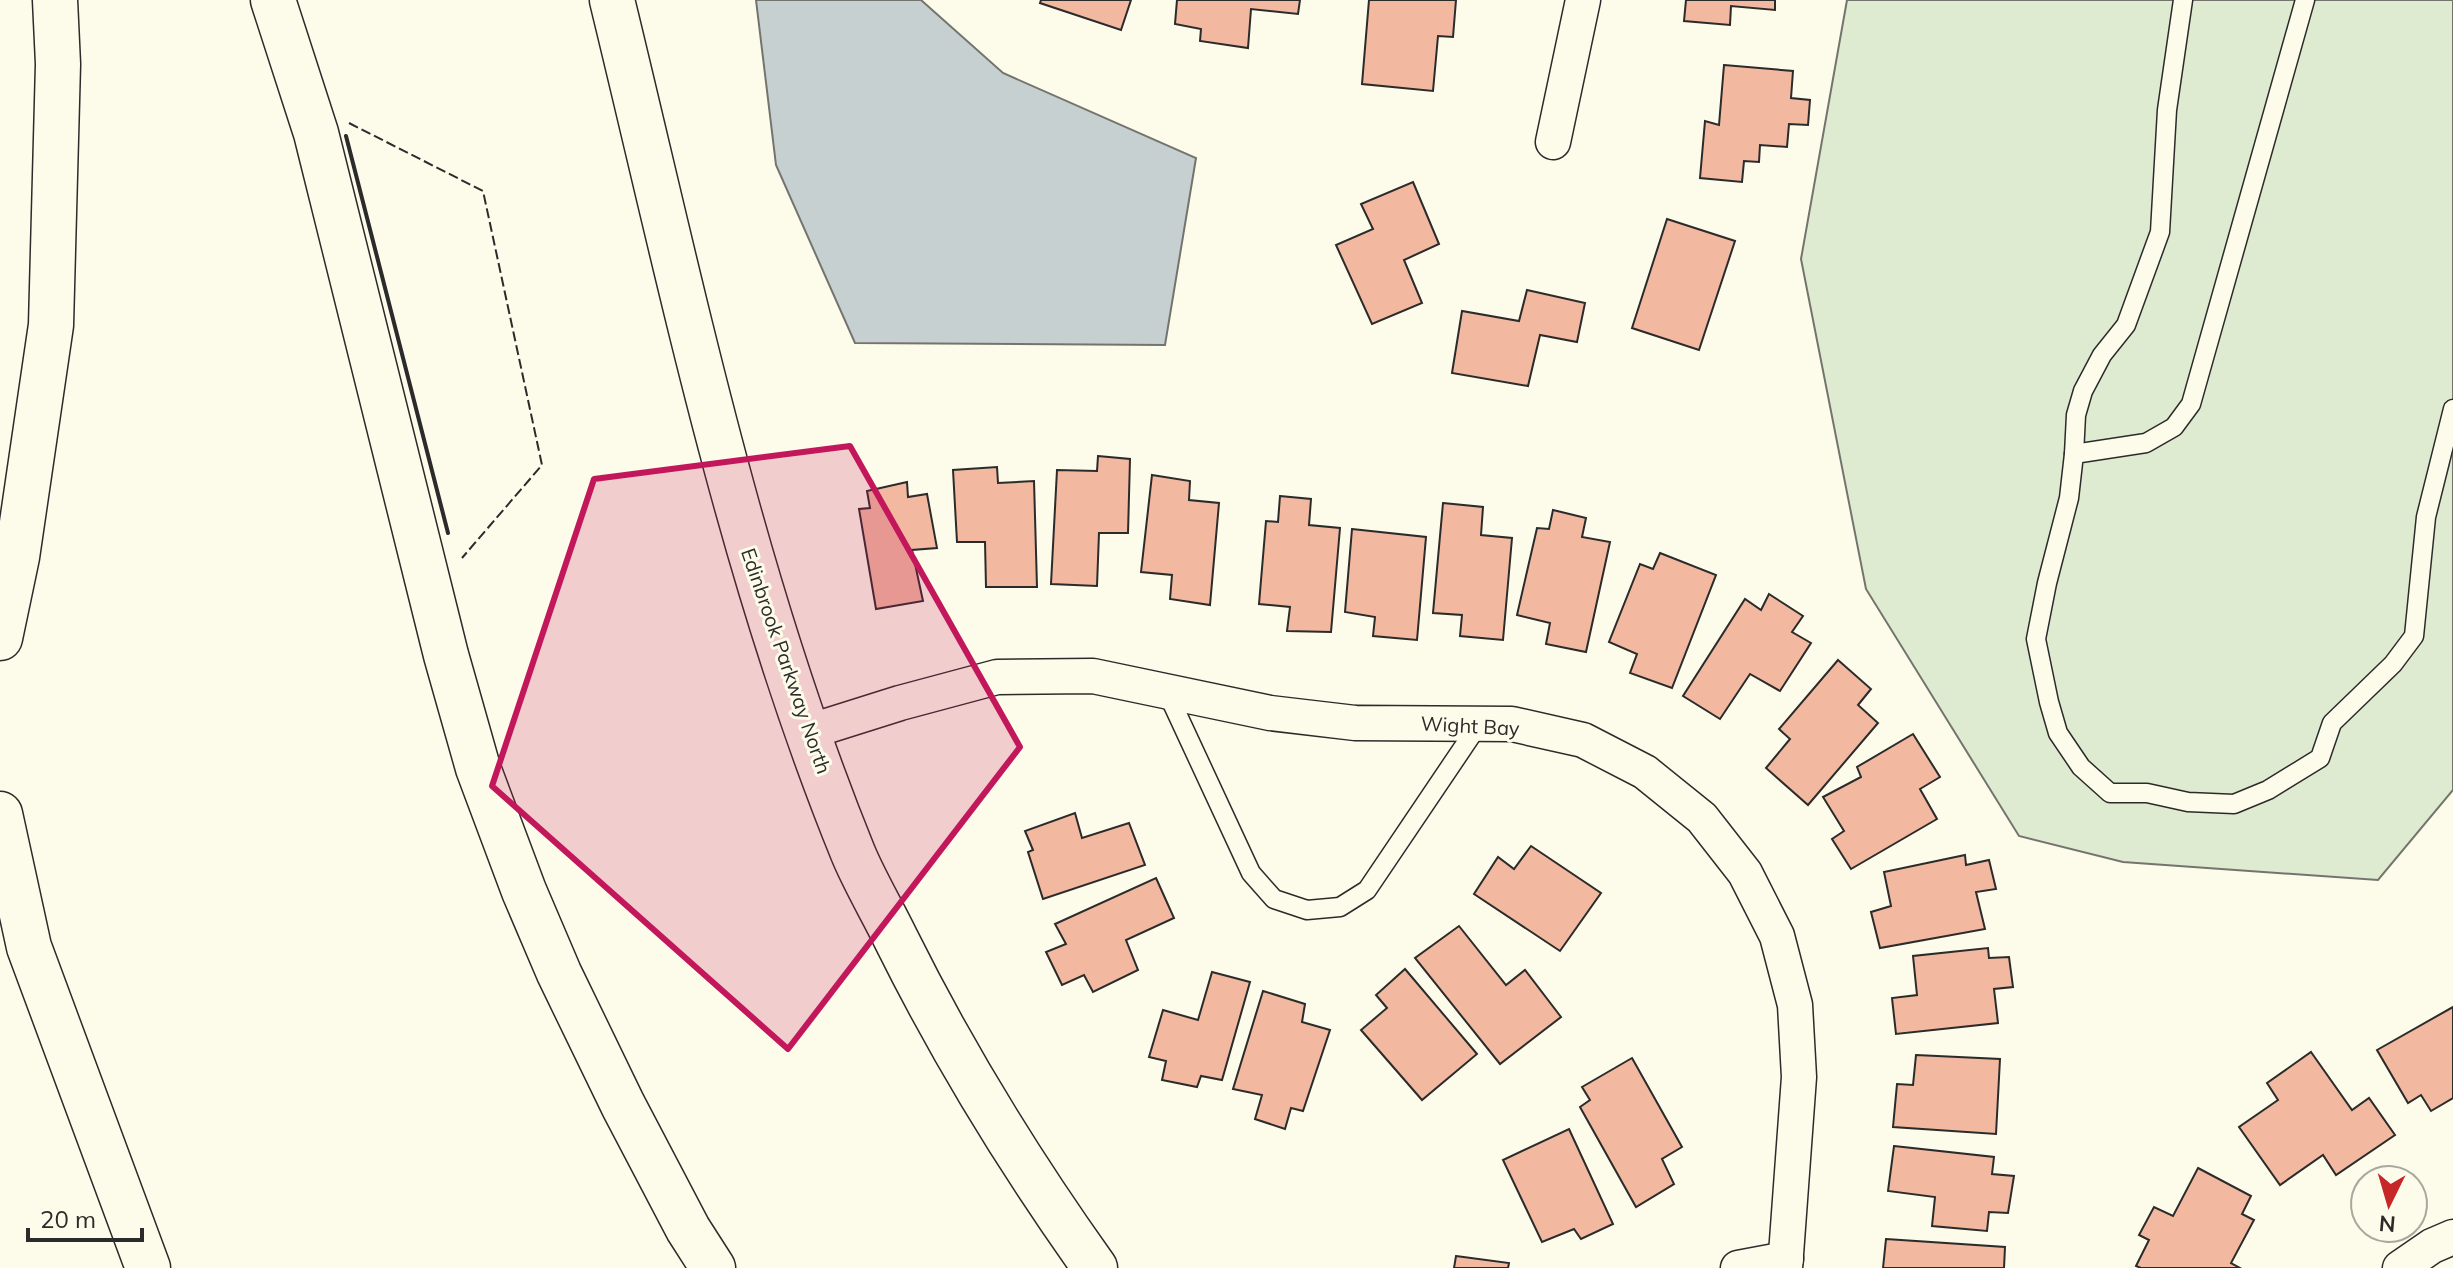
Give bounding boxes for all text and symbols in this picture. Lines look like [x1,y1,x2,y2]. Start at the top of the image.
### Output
street label: Edinbrook Parkway North [736,545,837,777]
street label: Wight Bay [1420,710,1521,741]
north arrow [2349,1164,2429,1244]
scale bar [28,1192,142,1242]
text: 20 m [40,1204,96,1234]
text: N [2378,1209,2397,1239]

